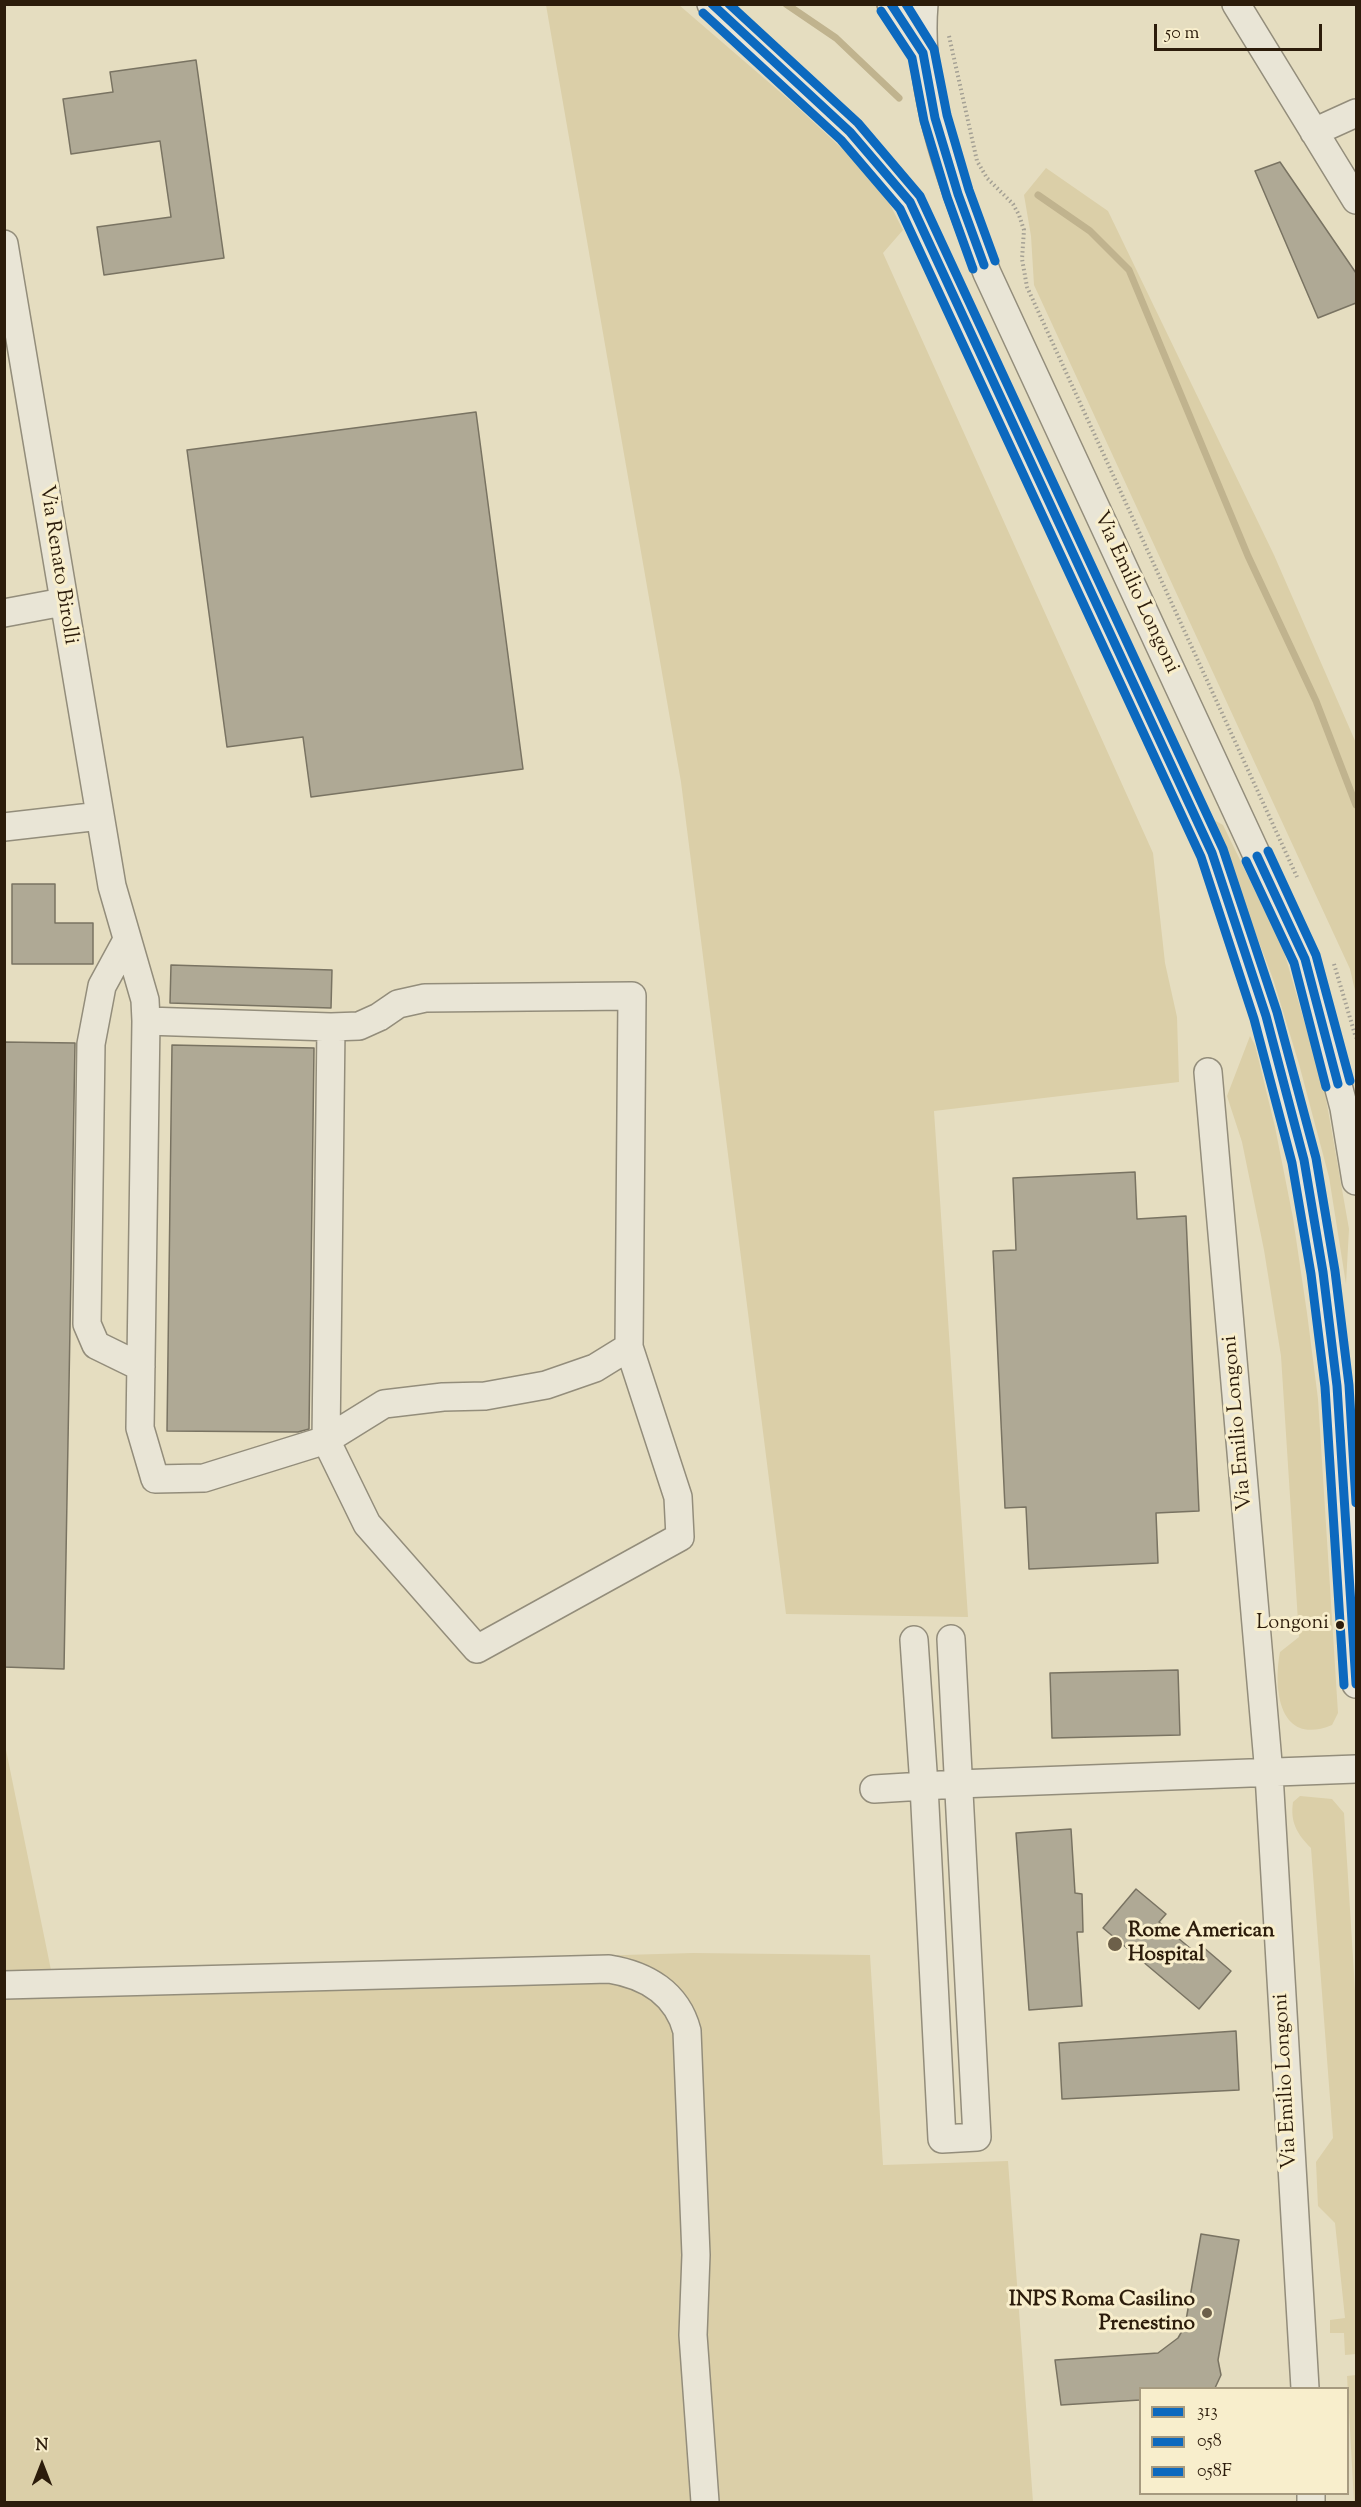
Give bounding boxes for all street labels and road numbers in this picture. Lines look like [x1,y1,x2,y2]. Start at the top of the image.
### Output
street label: Via Renato Birolli [32,483,82,647]
street label: Via Emilio Longoni [1086,508,1184,678]
street label: Via Emilio Longoni [1219,1334,1259,1512]
street label: Via Emilio Longoni [1270,1993,1304,2169]

